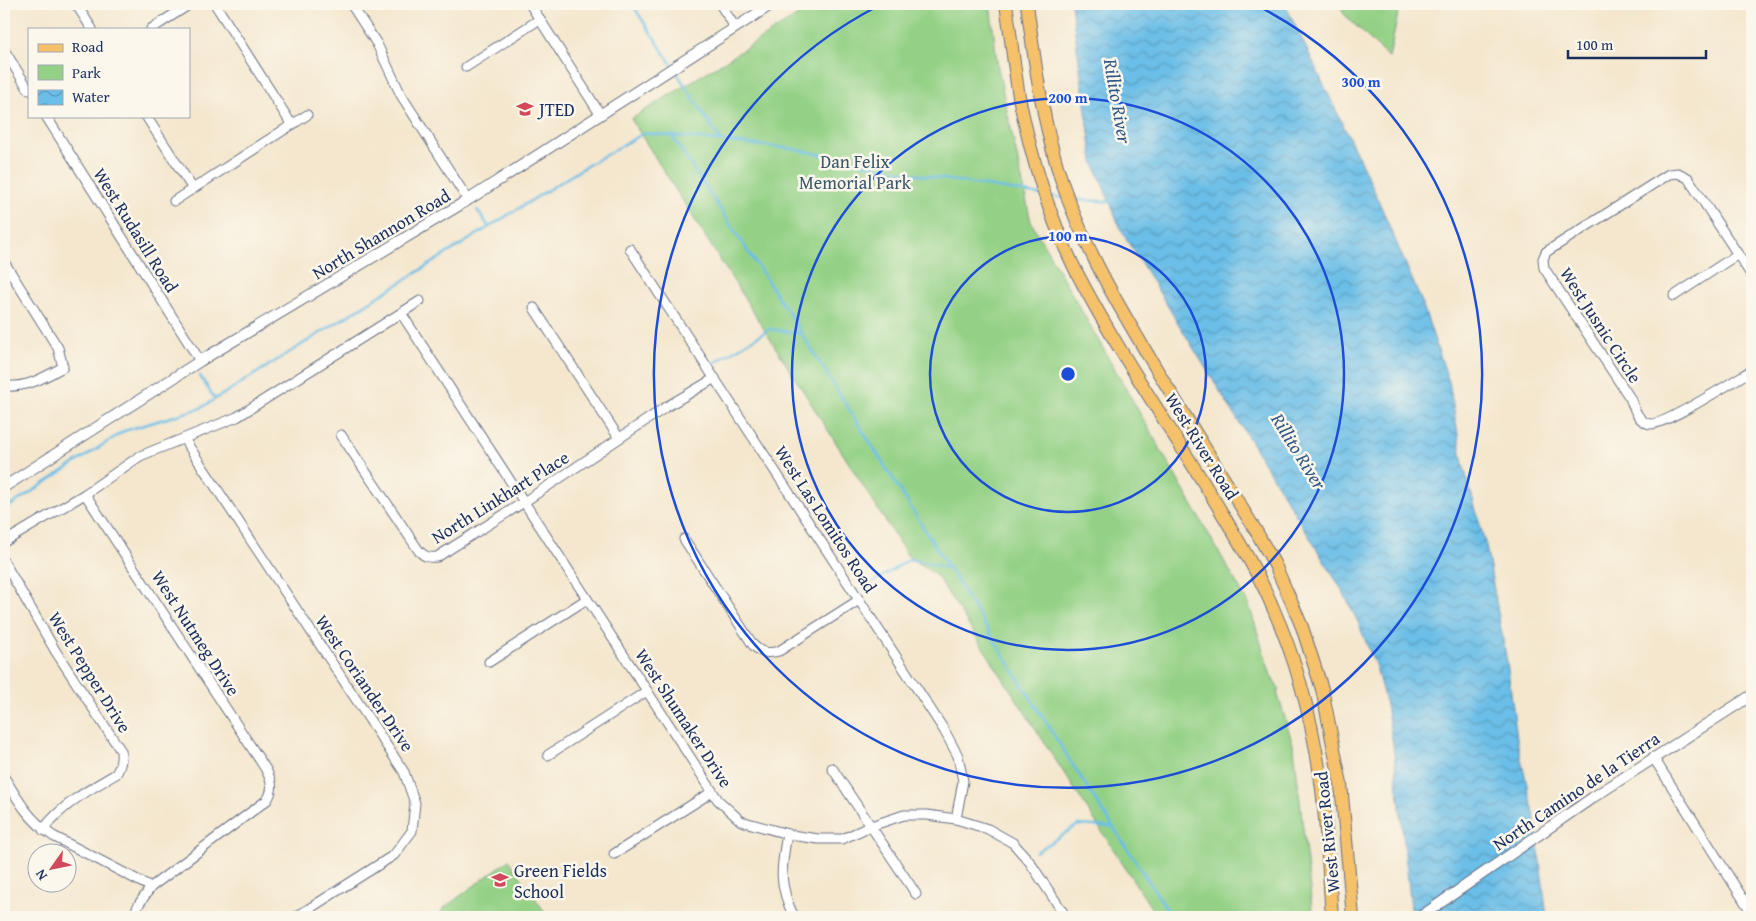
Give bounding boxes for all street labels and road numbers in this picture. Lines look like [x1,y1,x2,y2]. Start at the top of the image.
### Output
street label: West Rudasill Road [87,162,185,298]
street label: North Shannon Road [307,182,456,286]
street label: West Jusnic Circle [1553,262,1649,388]
street label: West River Road [1158,387,1246,505]
street label: West Las Lomitos Road [768,440,884,598]
street label: North Linkhart Place [426,444,574,550]
street label: West Nutmeg Drive [145,565,247,701]
street label: West Pepper Drive [42,606,138,738]
street label: West Coriander Drive [309,609,421,757]
street label: West Shumaker Drive [629,643,739,793]
street label: North Camino de la Tierra [1487,725,1665,857]
street label: West River Road [1307,770,1347,894]

